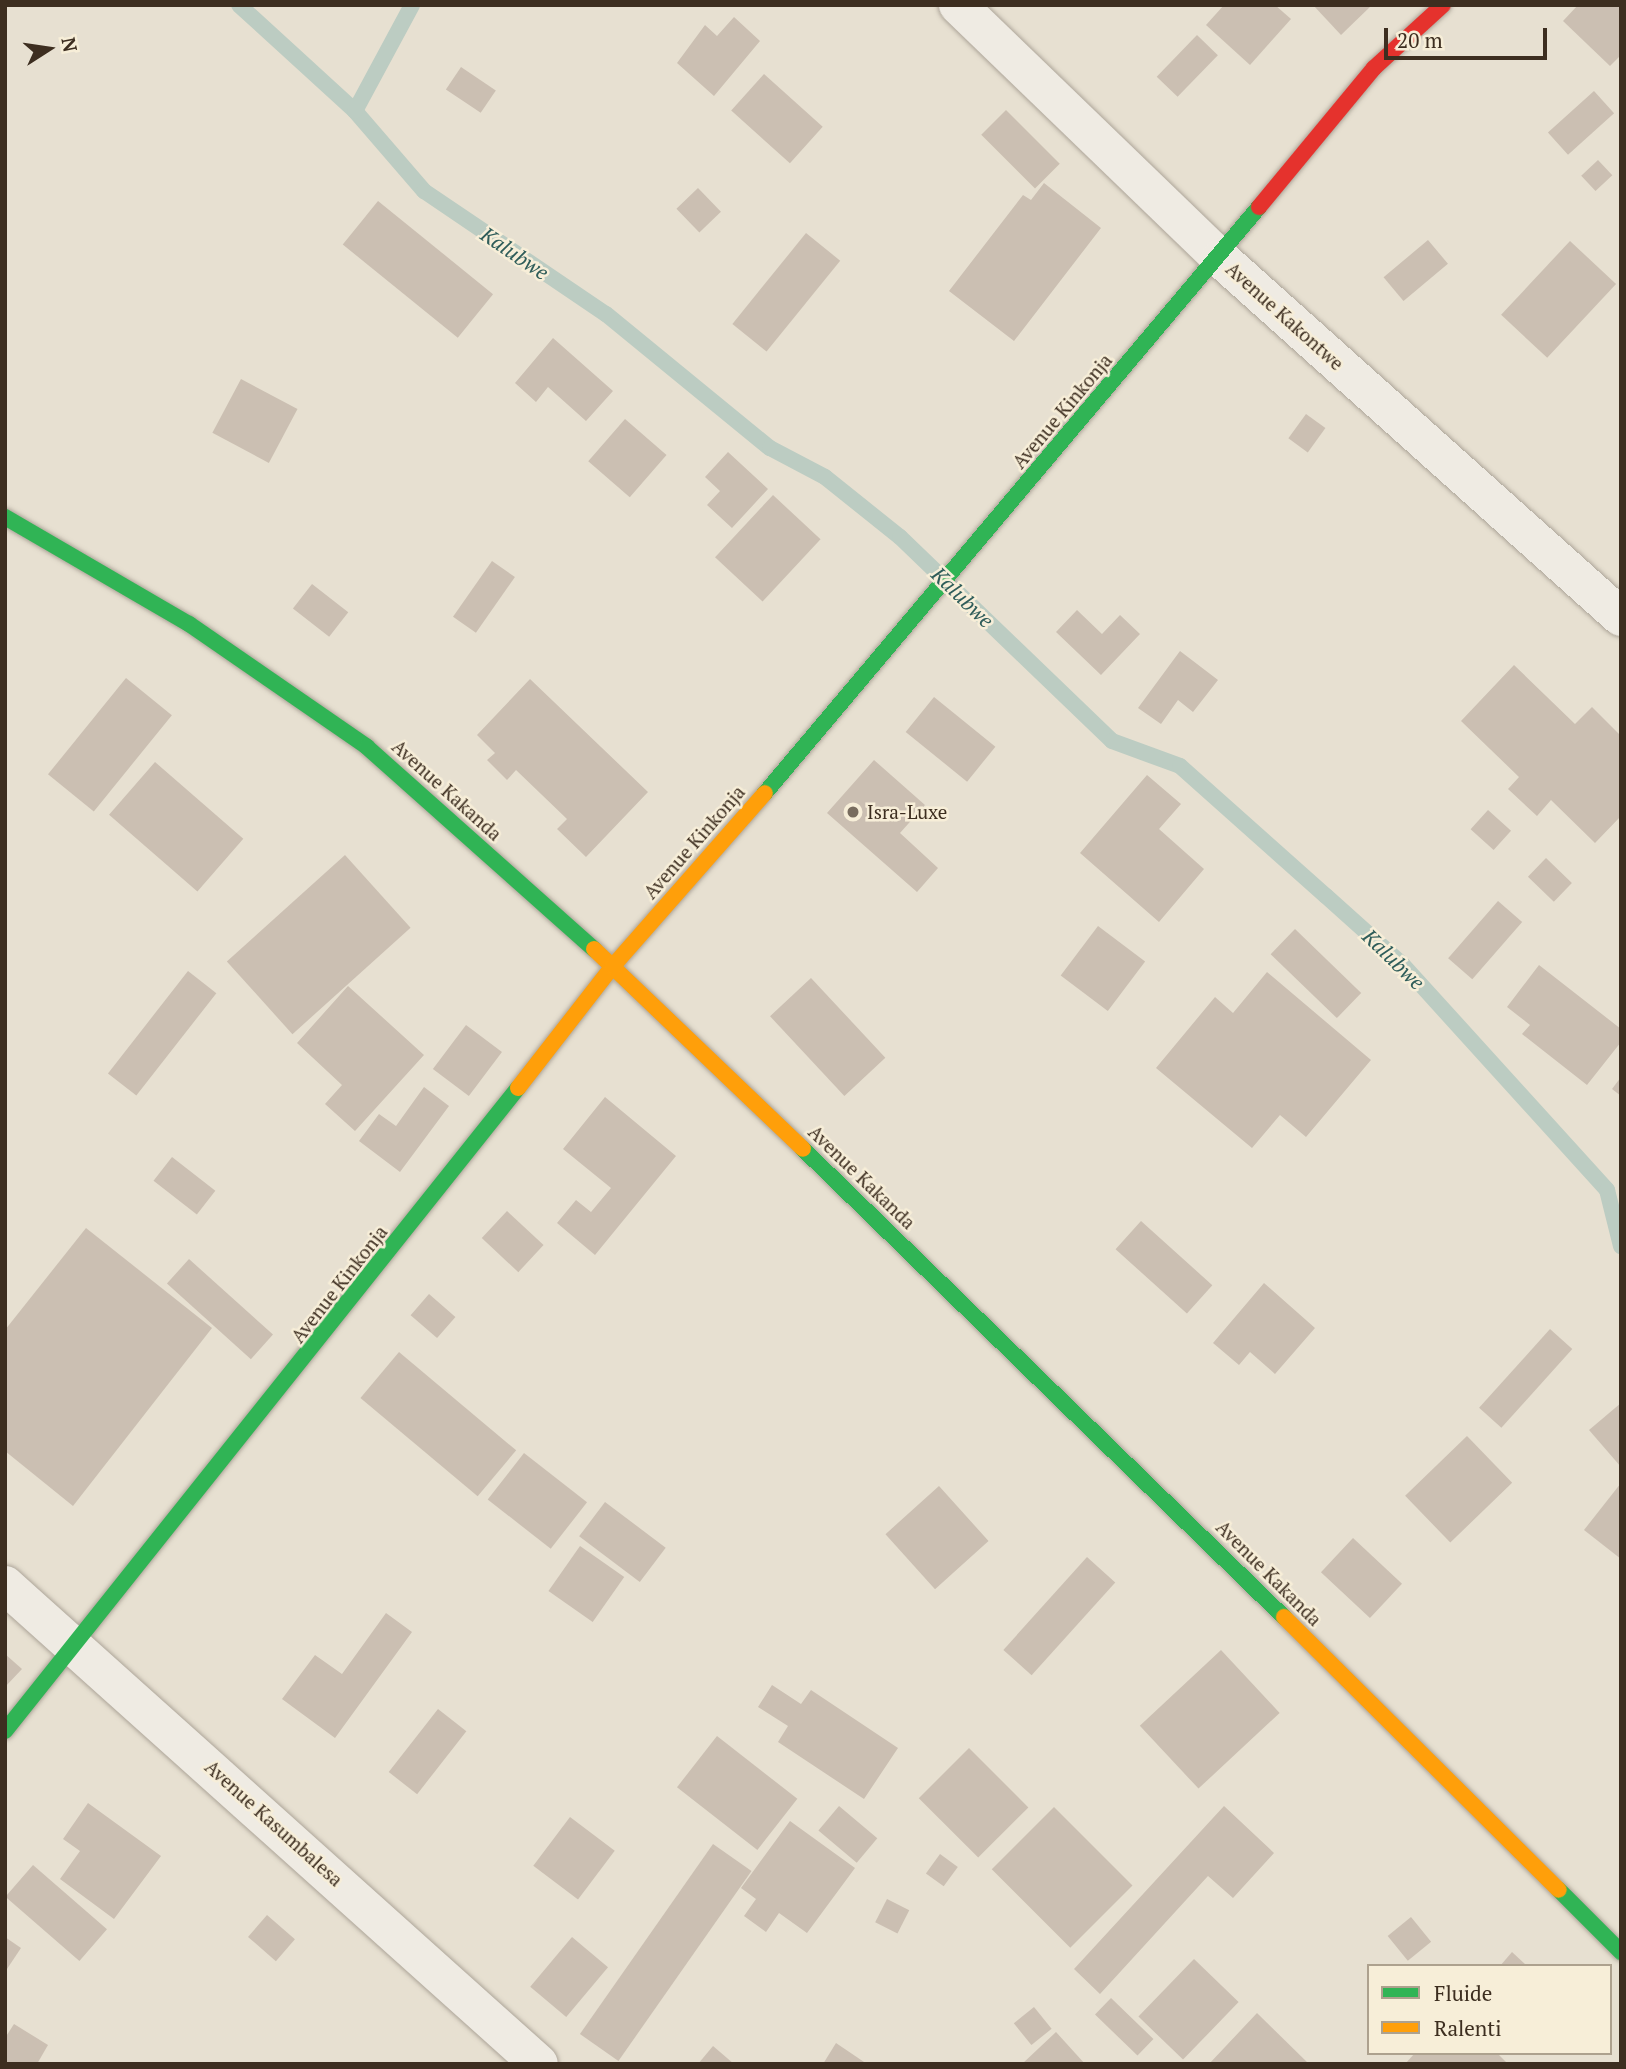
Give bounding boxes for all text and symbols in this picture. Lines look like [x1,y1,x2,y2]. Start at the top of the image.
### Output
north arrow [14,14,84,84]
scale bar [1388,14,1551,58]
text: 20 m [1397,26,1443,54]
text: N [56,35,84,54]
water label: Kalubwe [476,221,554,285]
street label: Avenue Kakontwe [1222,257,1348,375]
street label: Avenue Kinkonja [1007,349,1117,473]
water label: Kalubwe [927,561,999,633]
street label: Avenue Kakanda [388,735,506,845]
street label: Avenue Kinkonja [639,781,749,903]
place label: Isra-Luxe [867,801,947,823]
marker: Isra-Luxe [845,804,861,820]
water label: Kalubwe [1358,923,1430,995]
street label: Avenue Kakanda [804,1120,920,1234]
street label: Avenue Kinkonja [286,1221,392,1347]
street label: Avenue Kakanda [1212,1516,1326,1630]
street label: Avenue Kasumbalesa [201,1755,347,1891]
legend [1367,1964,1612,2055]
text: Fluide [1434,1979,1492,2007]
text: Ralenti [1434,2014,1501,2042]

